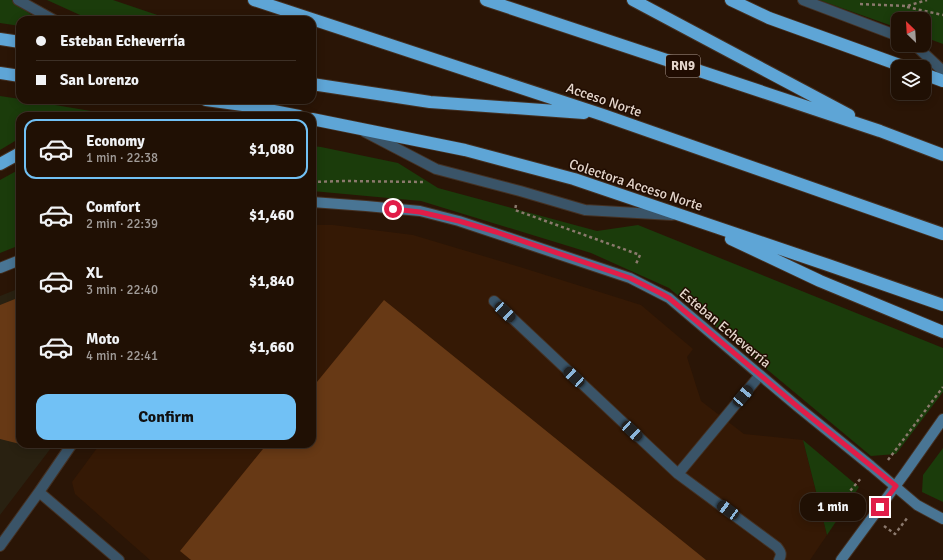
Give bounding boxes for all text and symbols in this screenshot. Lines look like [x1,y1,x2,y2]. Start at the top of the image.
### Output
north arrow [891,12,931,52]
map controls [891,12,931,100]
text: Esteban Echeverría [60,32,185,50]
road number: RN9 [666,55,700,77]
button: layers [891,60,931,100]
text: San Lorenzo [60,71,139,89]
street label: Acceso Norte [564,79,644,121]
icon: car [38,131,74,167]
text: Economy [86,132,145,150]
text: $1,080 [249,140,294,158]
text: 1 min · 22:38 [86,150,158,166]
street label: Colectora Acceso Norte [567,155,705,215]
icon: car [38,197,74,233]
text: Comfort [86,198,140,216]
route start [384,200,402,218]
text: $1,460 [249,206,294,224]
text: 2 min · 22:39 [86,216,158,232]
icon: car [38,263,74,299]
text: XL [86,264,103,282]
text: $1,840 [249,272,294,290]
text: 3 min · 22:40 [86,282,158,298]
street label: Esteban Echeverría [676,285,774,371]
car [492,299,518,325]
icon: car [38,329,74,365]
text: Moto [86,330,120,348]
text: $1,660 [249,338,294,356]
text: 4 min · 22:41 [86,348,158,364]
car [561,364,587,390]
car [731,383,755,409]
button: Confirm [36,394,296,440]
car [619,418,645,444]
callout: 1 min [800,493,866,521]
car [715,498,741,522]
route end [871,498,889,516]
text: 1 min [817,499,849,515]

